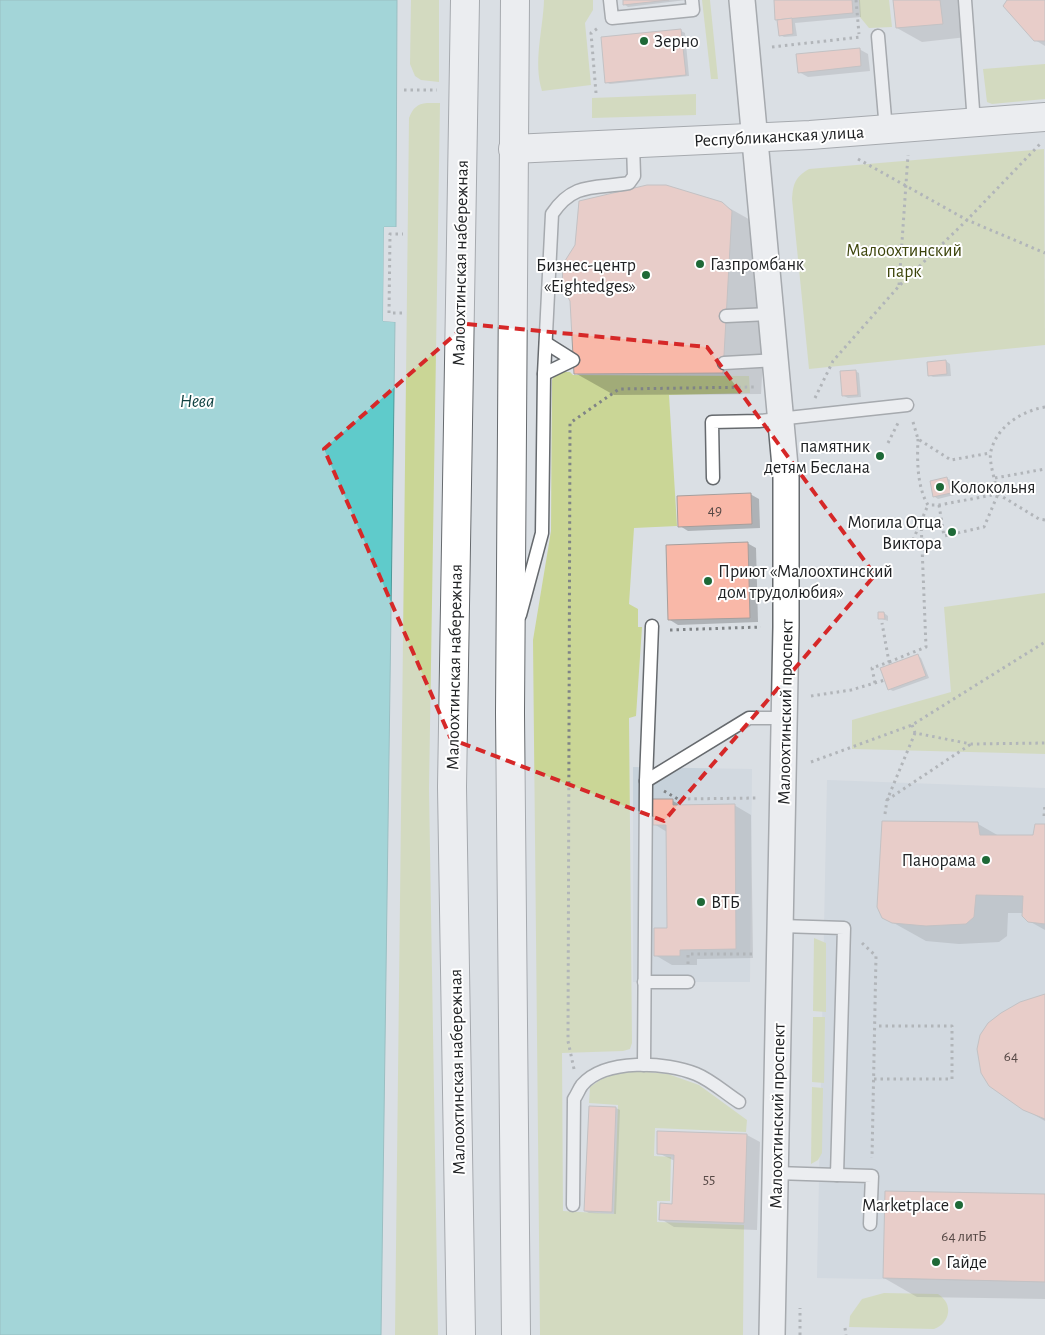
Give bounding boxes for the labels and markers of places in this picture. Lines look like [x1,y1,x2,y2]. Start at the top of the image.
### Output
place label: Зерно [654,33,699,51]
marker: Зерно [638,35,650,47]
place label: Газпромбанк [710,255,805,274]
place label: Бизнес-центр «Eightedges» [536,257,636,296]
marker: Газпромбанк [694,258,706,270]
marker: Бизнес-центр «Eightedges» [640,269,652,281]
place label: памятник детям Беслана [764,438,871,477]
marker: памятник детям Беслана [874,450,886,462]
place label: Колокольня [950,479,1036,497]
marker: Колокольня [934,481,946,493]
place label: Могила Отца Виктора [847,514,942,553]
marker: Могила Отца Виктора [946,526,958,538]
place label: Приют «Малоохтинский дом трудолюбия» [718,563,893,602]
marker: Приют «Малоохтинский дом трудолюбия» [702,575,714,587]
place label: Панорама [902,852,976,870]
marker: Панорама [980,854,992,866]
place label: ВТБ [711,894,740,912]
marker: ВТБ [695,896,707,908]
place label: Marketplace [862,1197,949,1215]
marker: Marketplace [953,1199,965,1211]
place label: Гайде [946,1254,987,1272]
marker: Гайде [930,1256,942,1268]

